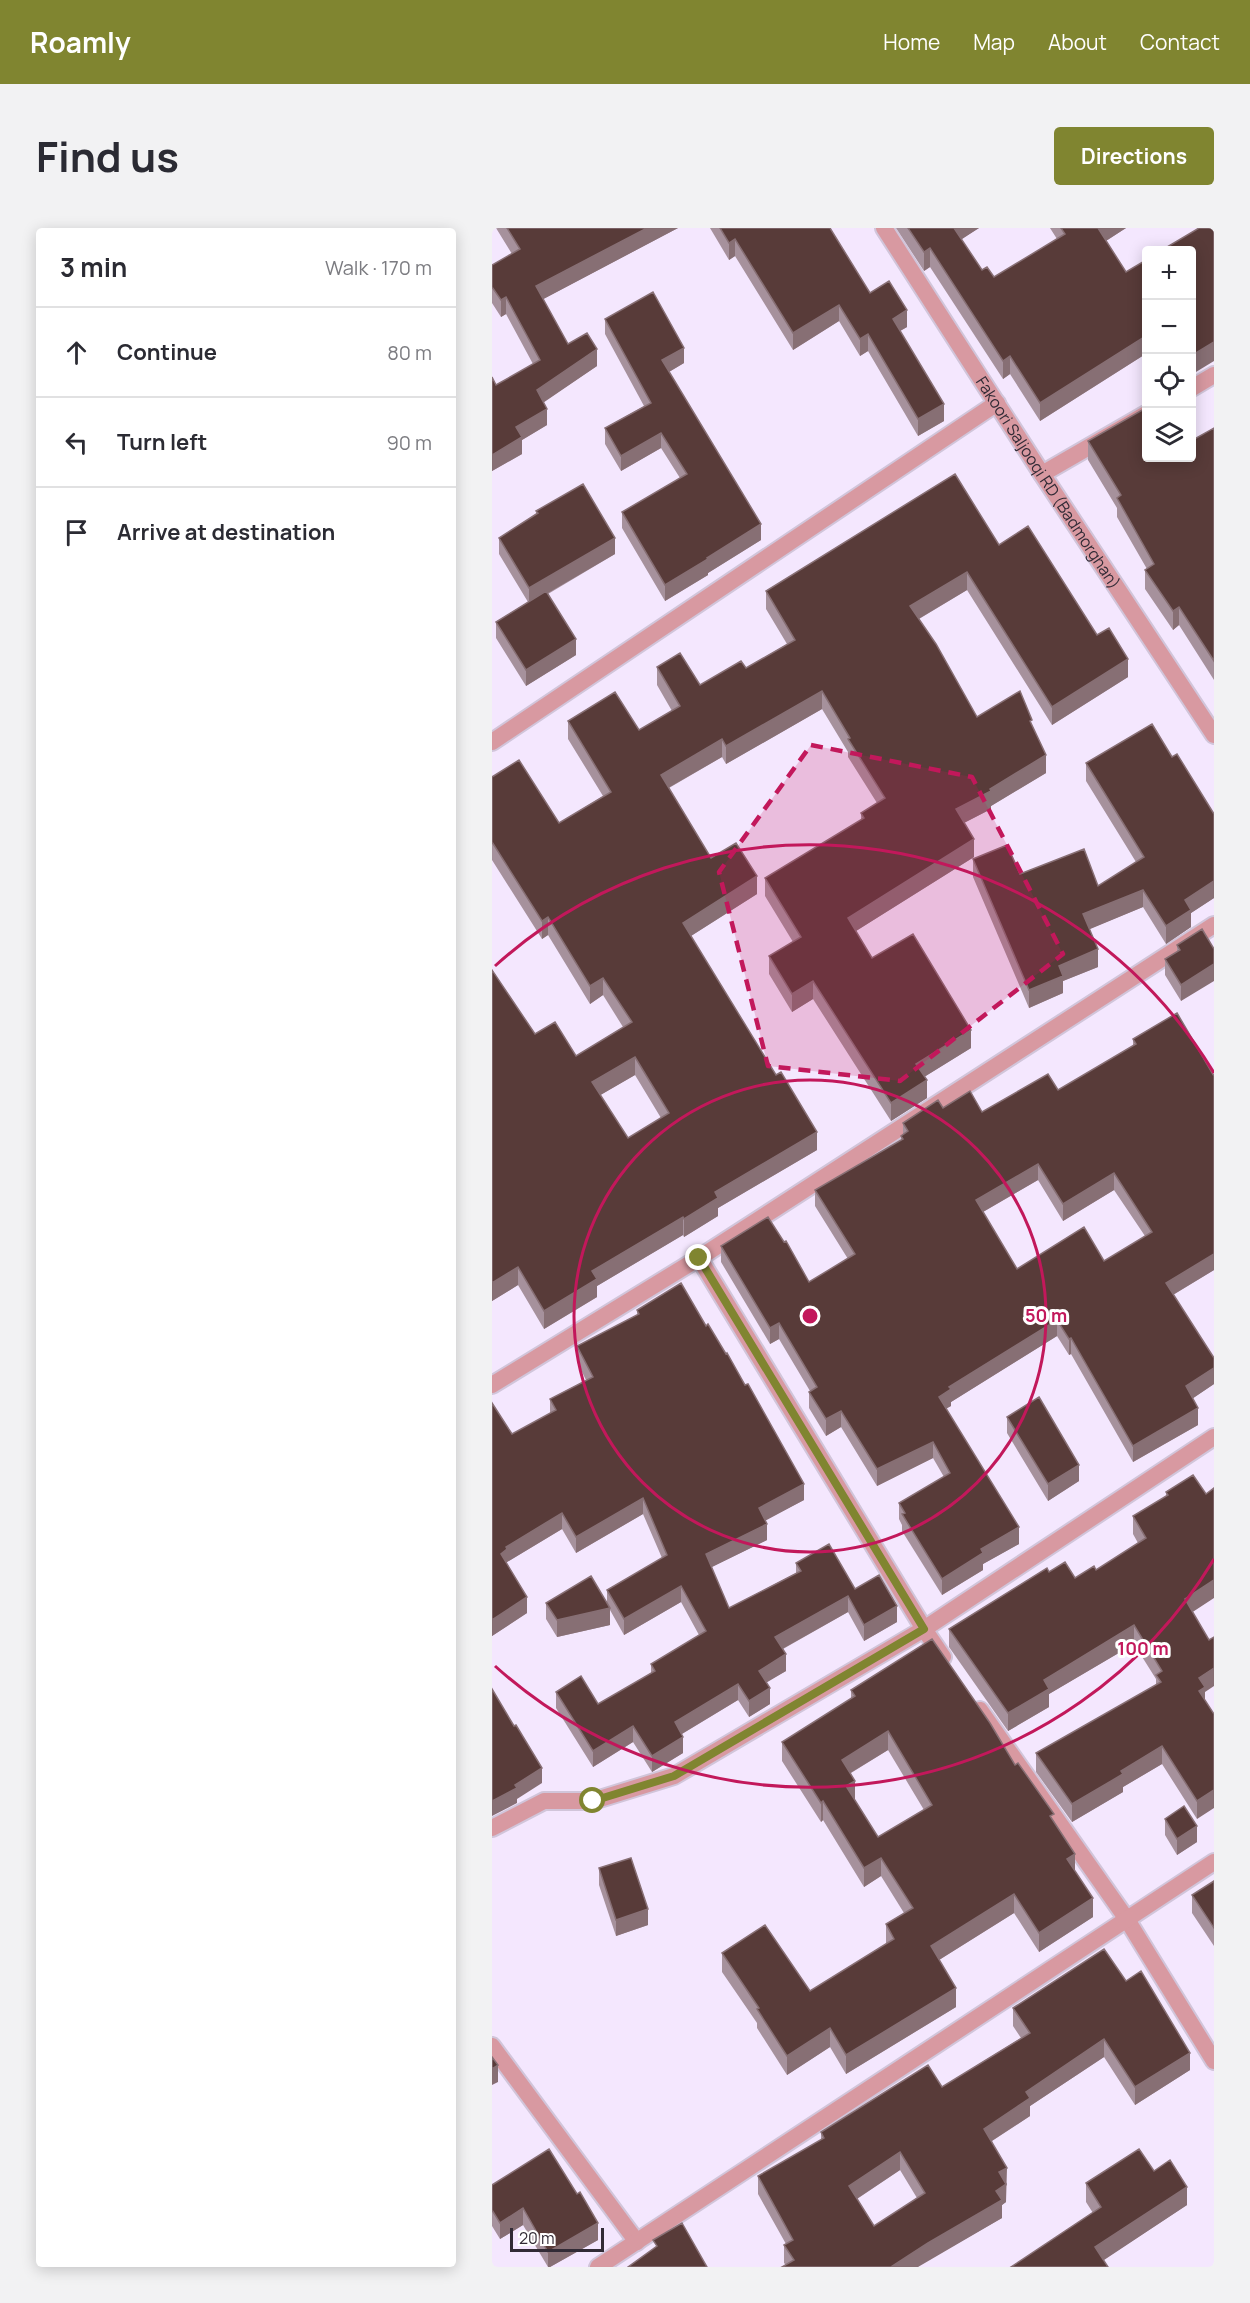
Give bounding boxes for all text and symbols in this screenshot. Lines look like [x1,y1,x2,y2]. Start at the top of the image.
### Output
text: Roamly [30,23,131,61]
text: Home [883,28,940,56]
text: Map [973,28,1015,56]
text: About [1048,28,1107,56]
text: Contact [1140,28,1220,56]
text: Find us [36,127,179,185]
button: Directions [1054,127,1214,185]
map controls [1142,246,1196,462]
button: + [1142,246,1196,300]
text: 3 min [60,249,127,285]
text: Walk · 170 m [325,254,432,281]
button: − [1142,300,1196,354]
icon: ahead [60,336,93,369]
text: Continue [117,337,217,367]
text: 80 m [387,339,432,366]
button: locate [1142,354,1196,408]
street label: Fakoori Saljooqi RD (Badmorghan) [971,372,1126,593]
button: layers [1142,408,1196,462]
icon: left [60,426,93,459]
text: Turn left [117,427,207,457]
text: 90 m [386,429,432,456]
icon: arrive [60,516,93,549]
text: Arrive at destination [117,517,335,547]
route end [685,1244,711,1270]
text: 50 m [1025,1303,1067,1327]
centre of rings [800,1306,820,1326]
text: 100 m [1117,1636,1169,1660]
route start [579,1787,605,1813]
scale bar [510,2225,604,2252]
text: 20 m [519,2227,555,2249]

